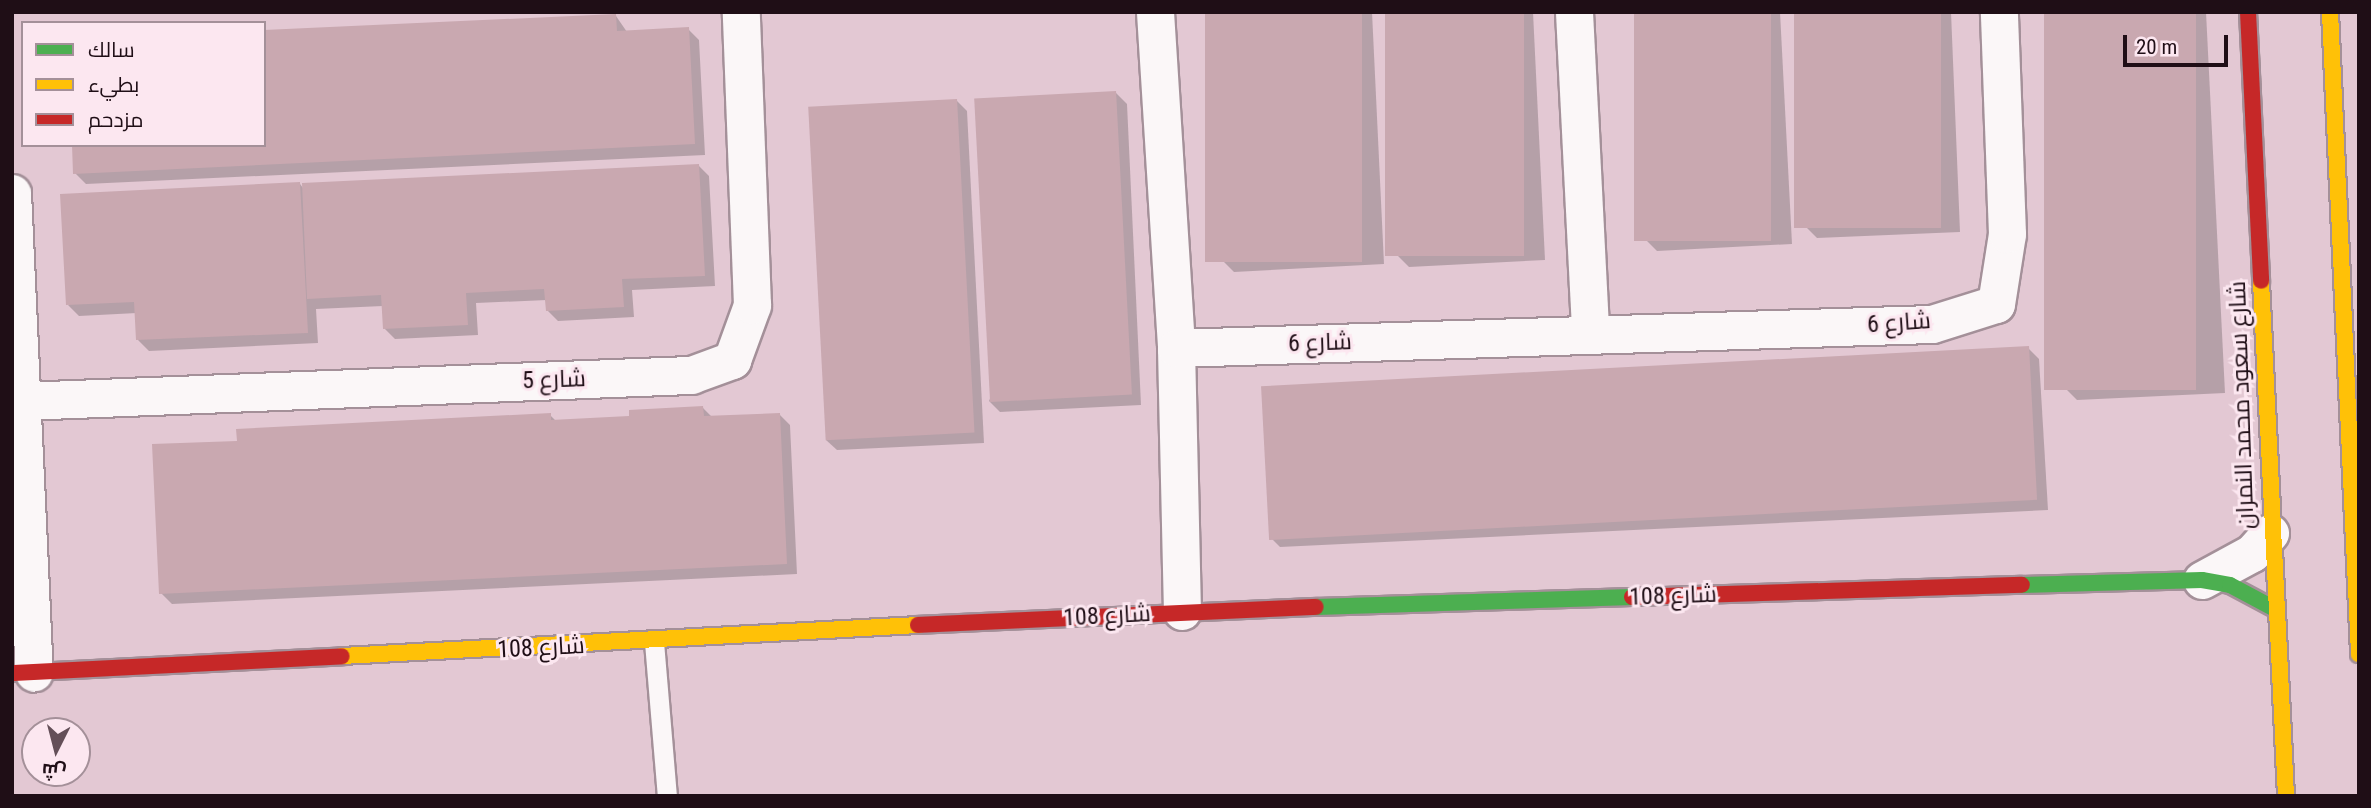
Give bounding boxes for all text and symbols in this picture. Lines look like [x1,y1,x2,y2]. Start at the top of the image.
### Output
legend [21,21,266,147]
scale bar [2126,21,2231,65]
text: 20 m [2136,35,2177,59]
text: سالك [88,38,135,62]
text: بطيء [88,73,139,97]
text: مزدحم [88,108,143,132]
street label: شارع سعود محمد النمران [2223,280,2261,530]
street label: شارع 6 [1866,306,1932,340]
street label: شارع 6 [1288,327,1352,359]
street label: شارع 5 [522,364,586,396]
street label: شارع 108 [1629,580,1717,612]
street label: شارع 108 [1063,599,1151,633]
street label: شارع 108 [497,631,585,665]
north arrow [21,717,91,787]
text: ش [41,759,67,784]

